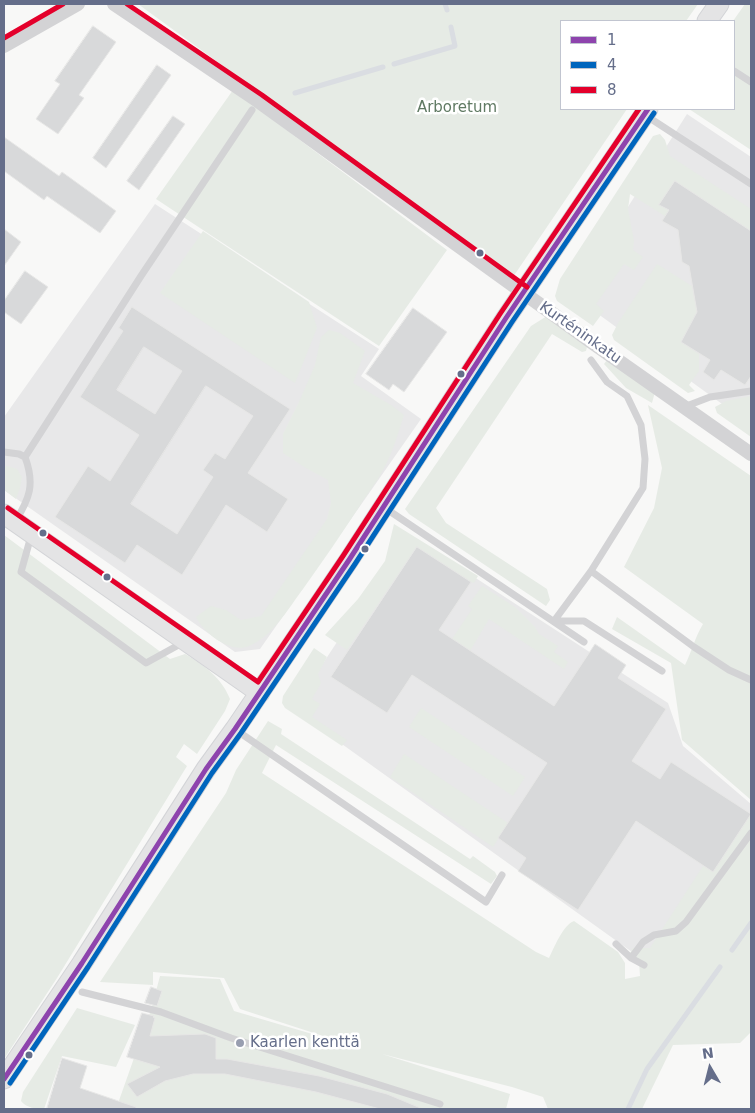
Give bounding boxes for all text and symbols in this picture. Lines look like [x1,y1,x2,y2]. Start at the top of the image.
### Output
legend [560,20,735,110]
text: 1 [607,31,617,49]
text: 4 [607,56,617,74]
text: 8 [607,81,617,99]
park label: Arboretum [417,99,497,117]
unlabelled marker [475,248,485,258]
street label: Kurténinkatu [535,298,625,368]
unlabelled marker [456,369,466,379]
unlabelled marker [38,528,48,538]
unlabelled marker [360,544,370,554]
unlabelled marker [102,572,112,582]
place label: Kaarlen kenttä [250,1034,360,1052]
marker: Kaarlen kenttä [234,1037,246,1049]
north arrow [685,1043,735,1093]
text: N [701,1044,715,1062]
unlabelled marker [24,1050,34,1060]

